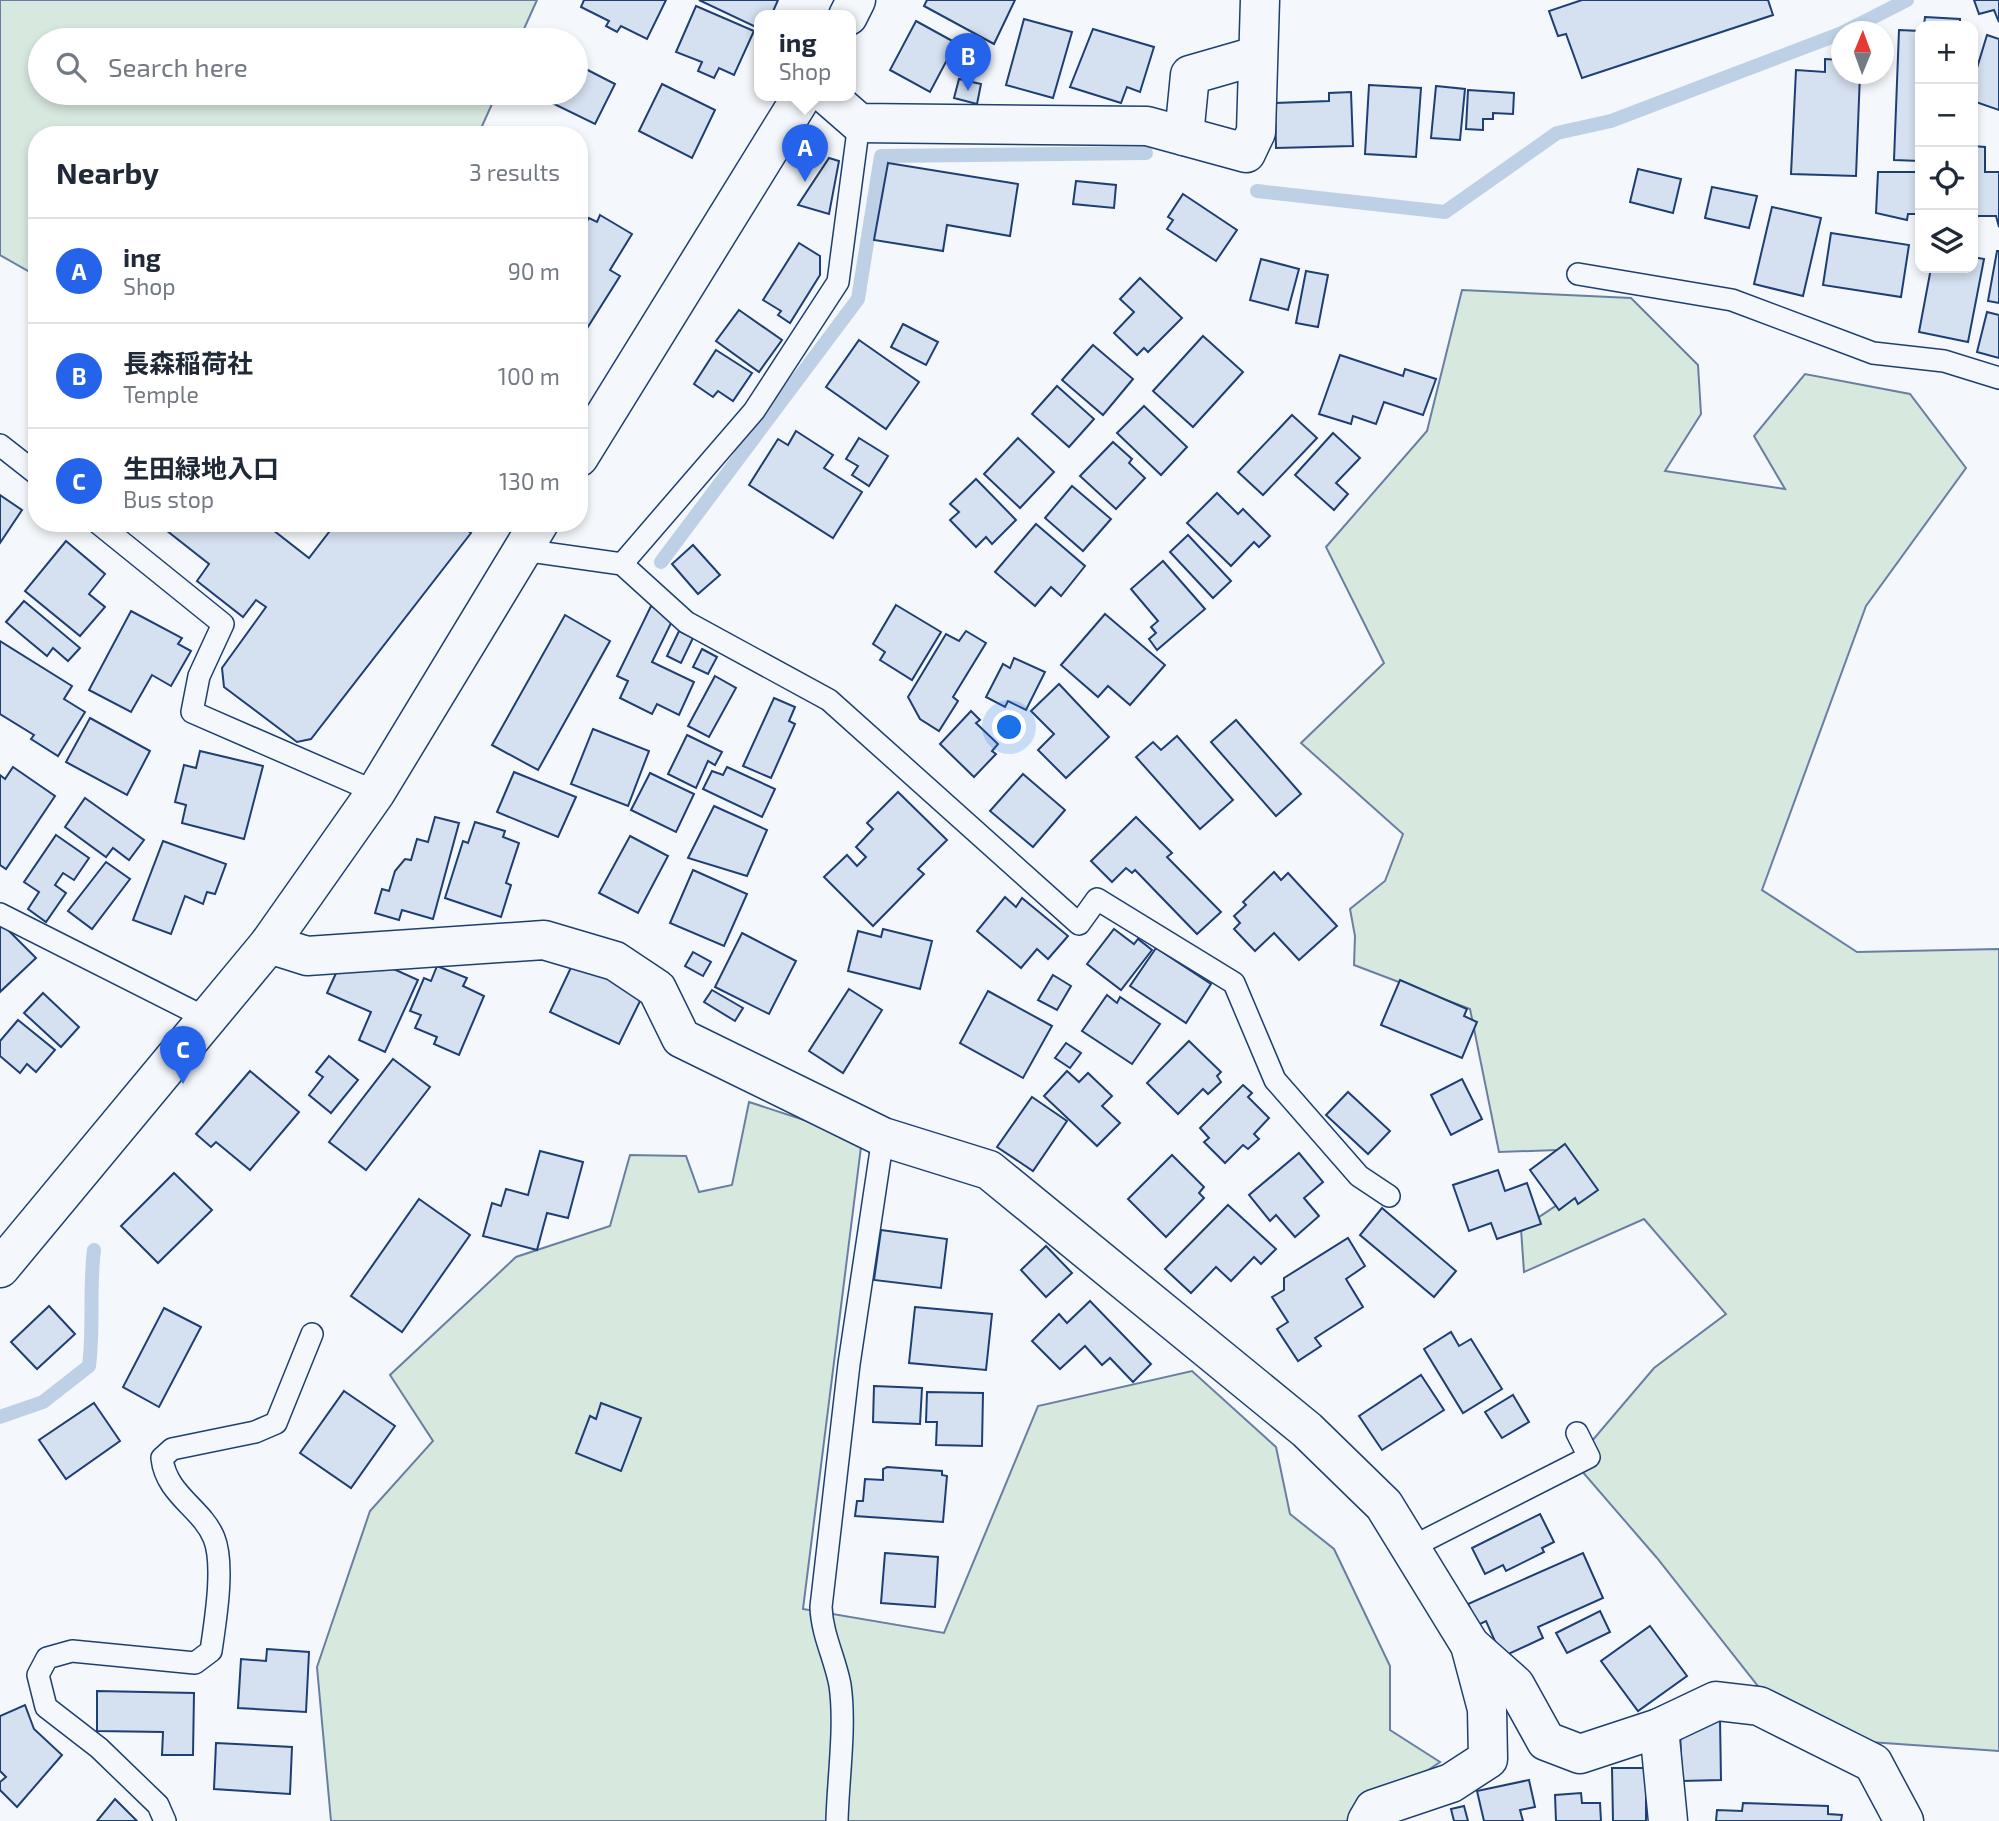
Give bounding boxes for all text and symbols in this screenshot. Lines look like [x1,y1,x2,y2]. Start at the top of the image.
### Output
popup [754,10,856,101]
north arrow [1831,21,1894,84]
map controls [1915,21,1978,273]
button: + [1915,21,1978,84]
text: ing [779,26,817,57]
search box [28,28,588,105]
pin: B [945,33,991,91]
icon: search [52,48,90,86]
text: Search here [108,51,248,82]
text: Shop [779,57,831,85]
button: − [1915,84,1978,147]
pin: A [782,124,828,182]
button: locate [1915,147,1978,210]
text: Nearby [56,154,159,190]
text: 3 results [469,158,560,186]
button: layers [1915,210,1978,273]
text: ing [123,241,161,272]
text: A [71,257,87,285]
text: 90 m [508,257,560,285]
text: Shop [123,272,176,300]
text: 長森稲荷社 [123,347,253,378]
text: B [72,362,86,390]
text: 100 m [498,362,560,390]
text: Temple [123,380,199,408]
text: 生田緑地入口 [123,452,279,483]
text: C [72,467,86,495]
text: 130 m [499,467,560,495]
text: Bus stop [123,485,214,513]
your location [992,710,1026,744]
pin: C [160,1026,206,1084]

